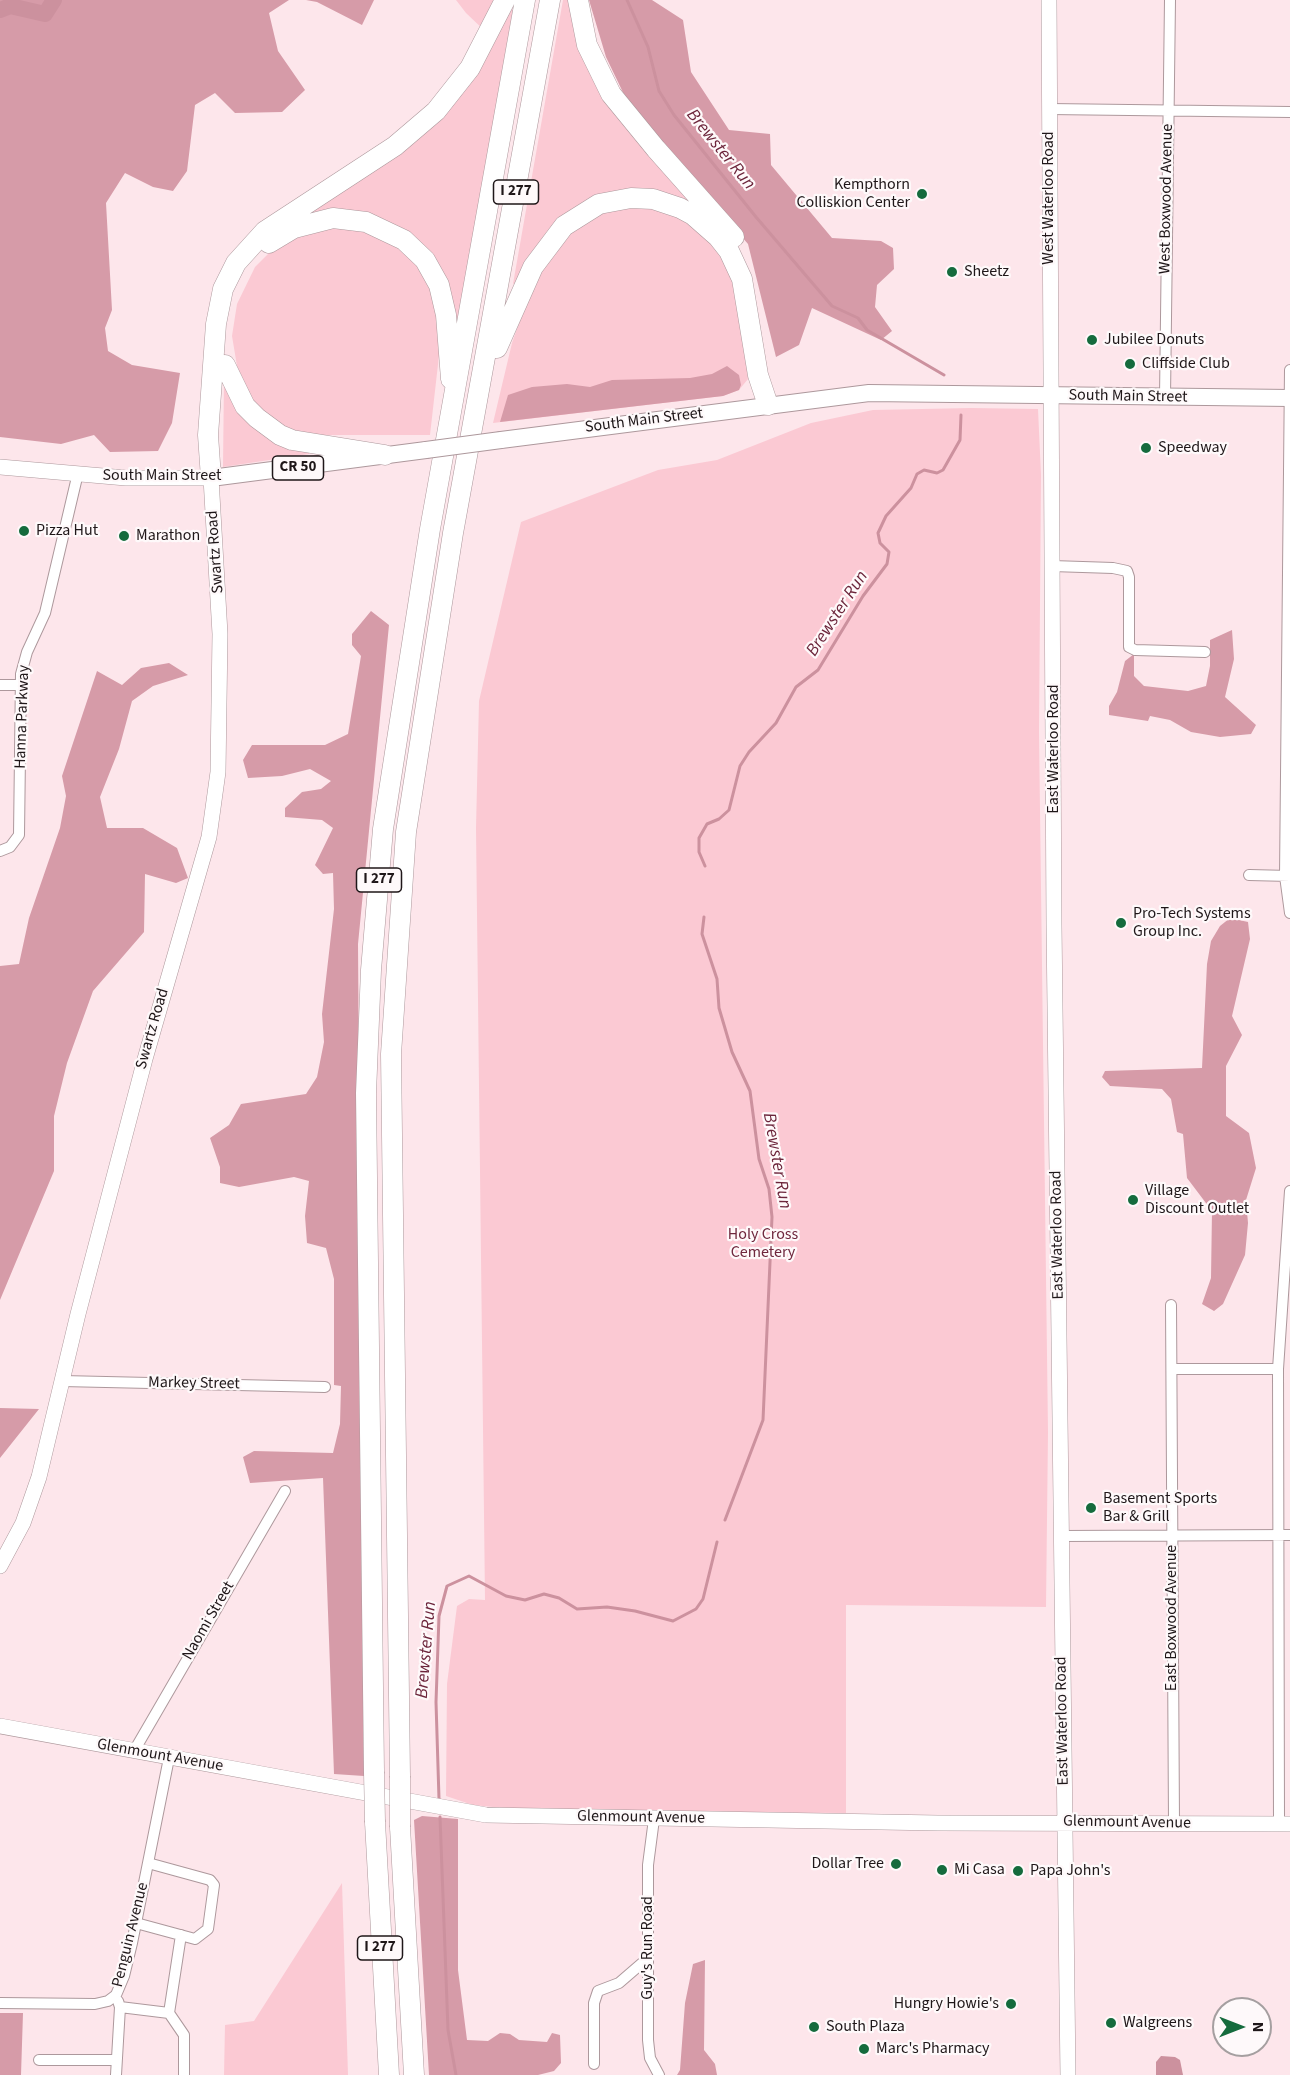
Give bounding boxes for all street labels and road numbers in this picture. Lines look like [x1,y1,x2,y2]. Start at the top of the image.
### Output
street label: West Boxwood Avenue [1156,124,1178,274]
street label: West Waterloo Road [1039,131,1059,265]
road number: I 277 [494,180,538,204]
street label: South Main Street [1068,386,1188,408]
street label: South Main Street [584,404,704,438]
road number: CR 50 [272,456,324,480]
street label: South Main Street [103,466,221,486]
street label: Swartz Road [204,510,228,594]
street label: Hanna Parkway [12,665,34,769]
street label: East Waterloo Road [1044,684,1064,814]
road number: I 277 [356,868,401,892]
street label: Swartz Road [132,986,174,1072]
street label: East Waterloo Road [1047,1170,1069,1300]
street label: Markey Street [148,1374,240,1394]
street label: East Boxwood Avenue [1162,1545,1182,1691]
street label: Naomi Street [179,1578,239,1664]
street label: East Waterloo Road [1052,1656,1074,1786]
street label: Glenmount Avenue [95,1735,225,1777]
street label: Glenmount Avenue [577,1807,705,1829]
street label: Glenmount Avenue [1063,1812,1191,1834]
street label: Penguin Avenue [109,1881,153,1989]
street label: Guy's Run Road [638,1896,658,2000]
road number: I 277 [358,1936,403,1960]

